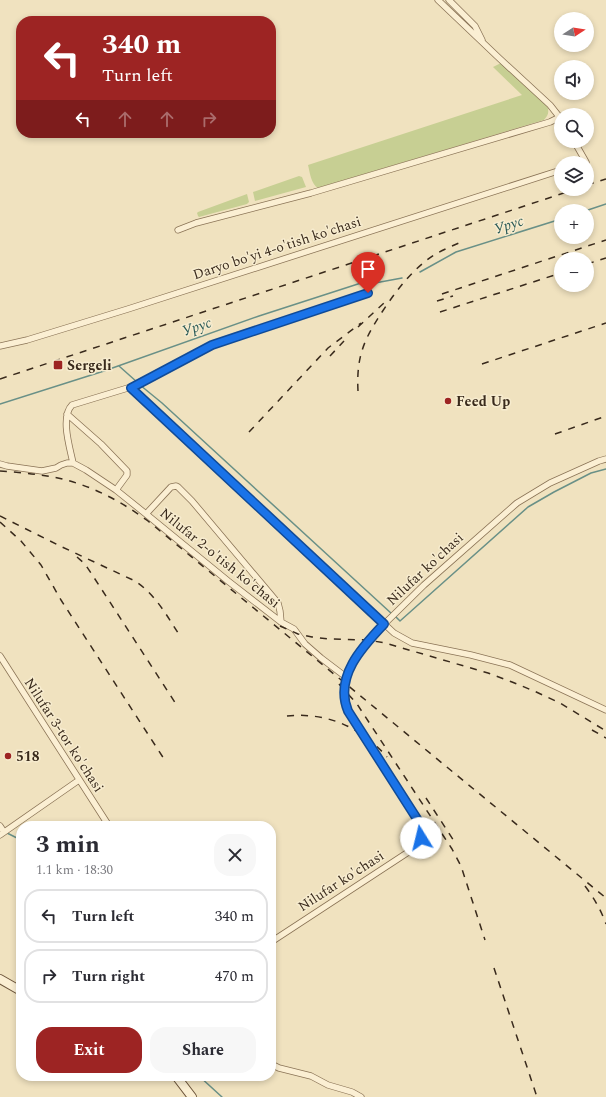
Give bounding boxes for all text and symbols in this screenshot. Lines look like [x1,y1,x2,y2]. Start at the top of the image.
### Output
north arrow [554,12,594,52]
map controls [554,12,594,292]
text: 340 m [102,23,181,66]
icon: left [36,32,88,84]
button: sound [554,60,594,100]
text: Turn left [102,62,173,89]
icon: left [72,108,94,130]
icon: ahead [114,108,136,130]
icon: ahead [156,108,178,130]
icon: right [198,108,220,130]
button: search [554,108,594,148]
button: layers [554,156,594,196]
button: + [554,204,594,244]
water label: Урус [491,209,527,241]
street label: Daryo bo'yi 4-o'tish ko'chasi [190,211,364,285]
pin [351,252,385,293]
button: − [554,252,594,292]
icon: arrive [357,258,379,280]
water label: Урус [179,311,215,343]
place label: Sergeli [67,355,112,376]
marker: Sergeli [52,359,64,371]
place label: Feed Up [456,391,510,412]
marker: Feed Up [443,396,453,406]
street label: Nilufar 2-o'tish ko'chasi [155,503,285,613]
street label: Nilufar ko'chasi [382,528,468,610]
street label: Nilufar 3-tor ko'chasi [19,674,109,796]
place label: 518 [16,746,40,767]
marker: 518 [3,751,13,761]
position arrow [400,817,442,859]
text: 3 min [36,827,100,863]
button: close [214,834,256,876]
street label: Nilufar ko'chasi [294,845,388,917]
text: 1.1 km · 18:30 [36,860,113,880]
icon: left [38,905,60,927]
text: Turn left [72,905,134,928]
text: 340 m [215,905,254,928]
icon: right [38,965,60,987]
text: Turn right [72,965,145,988]
text: 470 m [215,965,254,988]
button: Exit [36,1027,142,1073]
button: Share [150,1027,256,1073]

